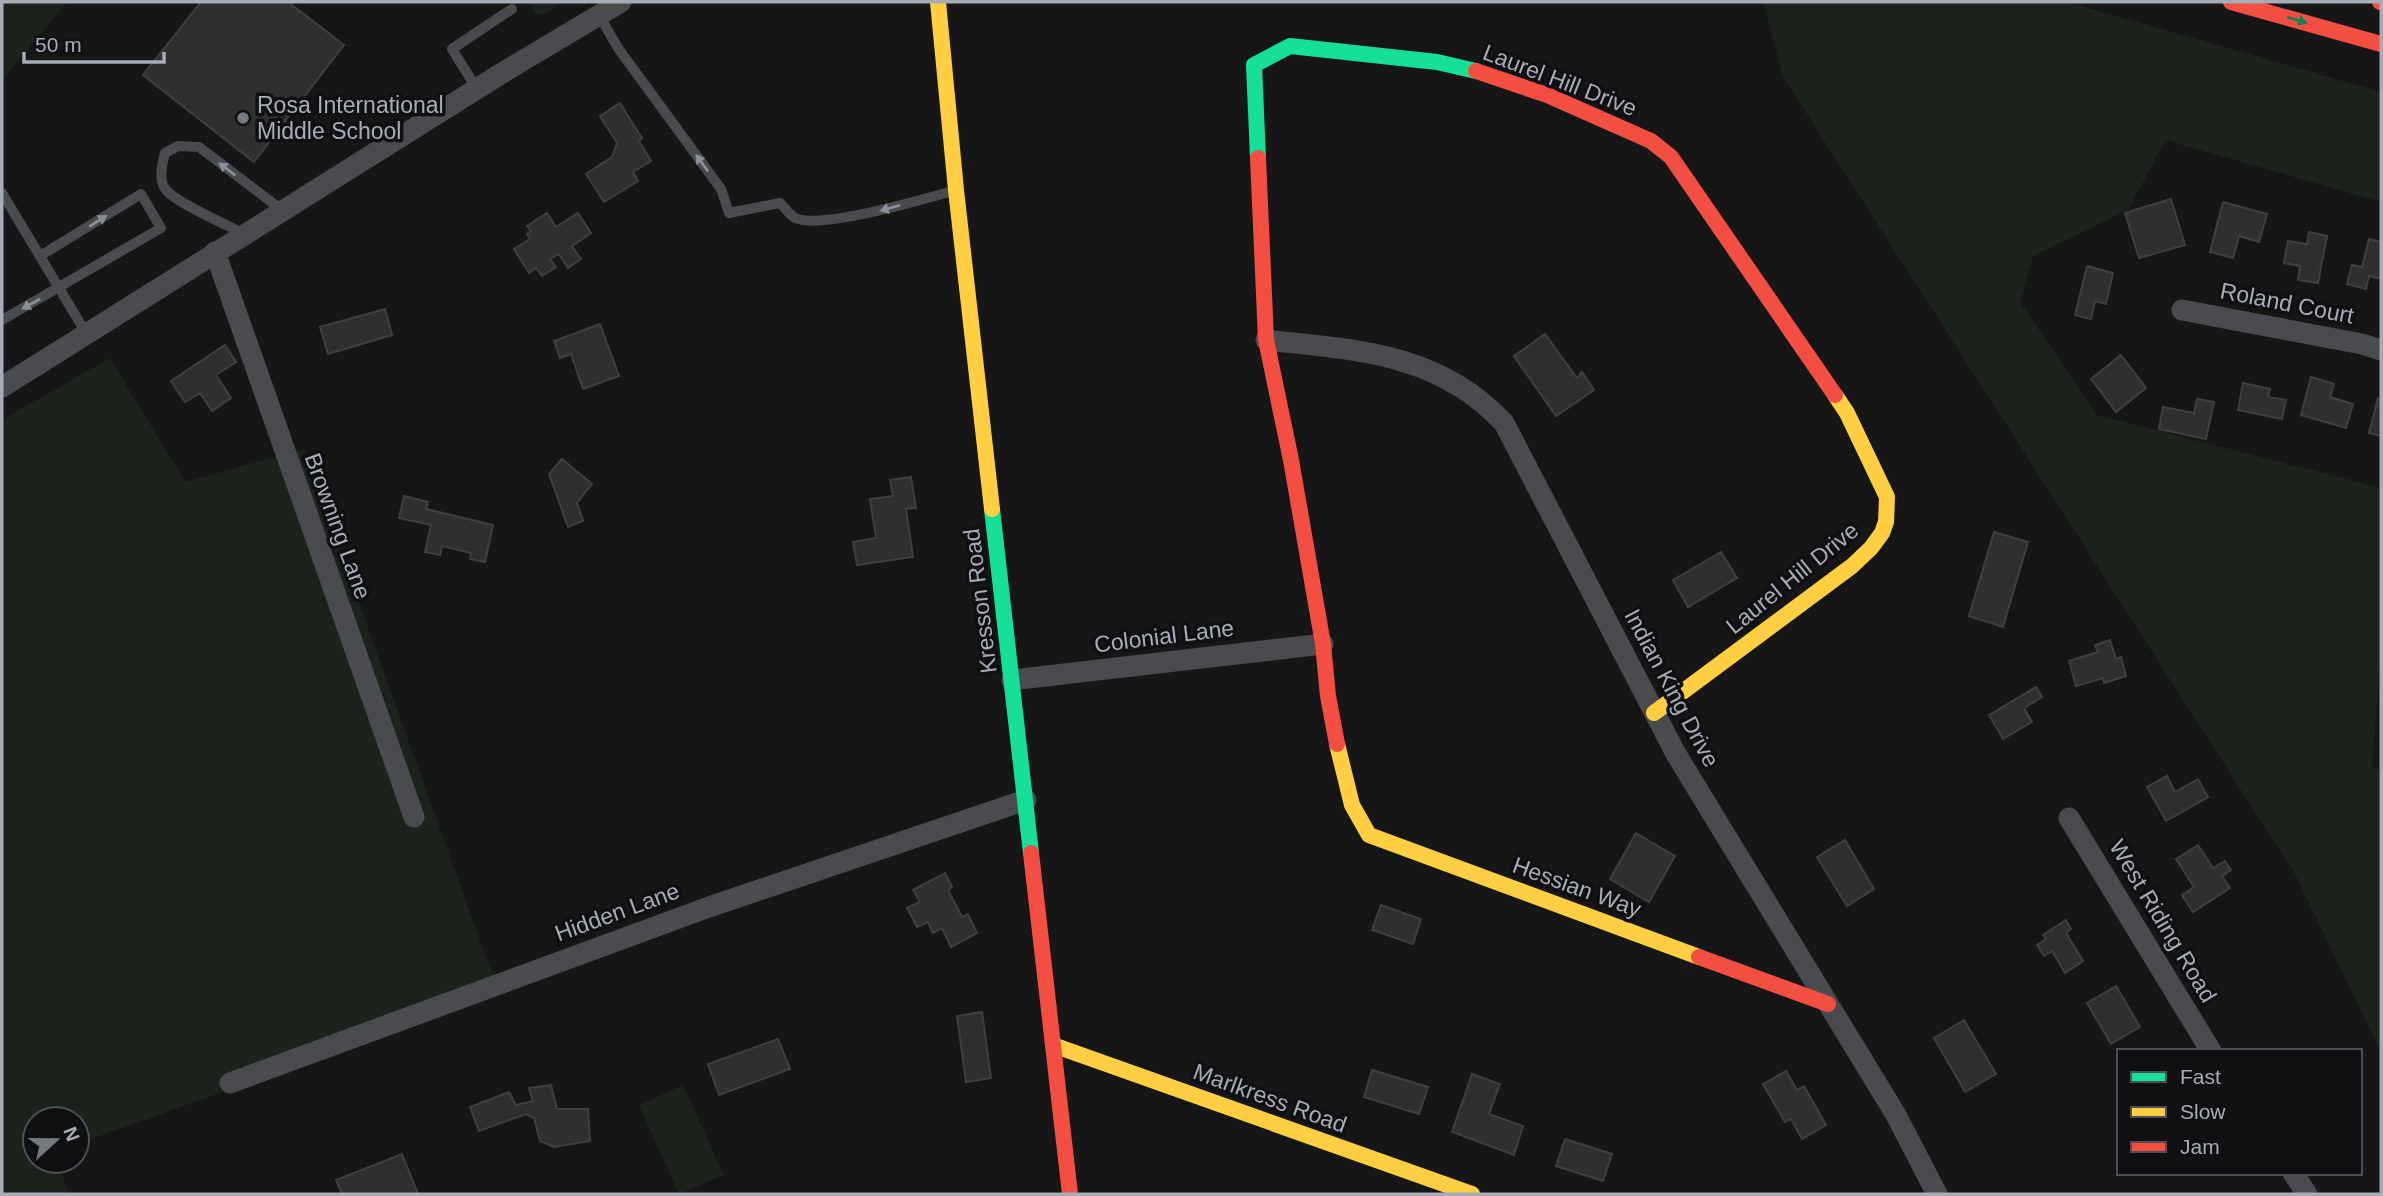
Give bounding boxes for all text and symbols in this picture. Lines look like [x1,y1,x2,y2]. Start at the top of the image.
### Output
one-way arrow [2287,16,2308,26]
scale bar [24,21,164,65]
text: 50 m [35,33,82,56]
street label: Laurel Hill Drive [1480,39,1640,121]
place label: Rosa International Middle School [257,92,444,144]
marker: Rosa International Middle School [235,110,251,126]
one-way arrow [695,154,709,172]
one-way arrow [219,161,237,176]
one-way arrow [879,203,900,213]
one-way arrow [89,214,108,227]
street label: Roland Court [2218,277,2357,329]
one-way arrow [21,298,40,310]
street label: Browning Lane [300,449,376,603]
street label: Laurel Hill Drive [1721,517,1863,639]
street label: Kresson Road [958,527,1002,675]
street label: Indian King Drive [1619,605,1725,771]
street label: Colonial Lane [1093,615,1235,657]
street label: West Riding Road [2104,835,2222,1007]
street label: Hessian Way [1509,852,1645,922]
street label: Hidden Lane [551,877,683,947]
legend [2117,1049,2362,1175]
street label: Marlkress Road [1190,1058,1350,1138]
text: Fast [2180,1065,2221,1088]
text: Slow [2180,1100,2226,1123]
north arrow [21,1105,91,1175]
text: N [59,1124,84,1144]
text: Jam [2180,1135,2220,1158]

